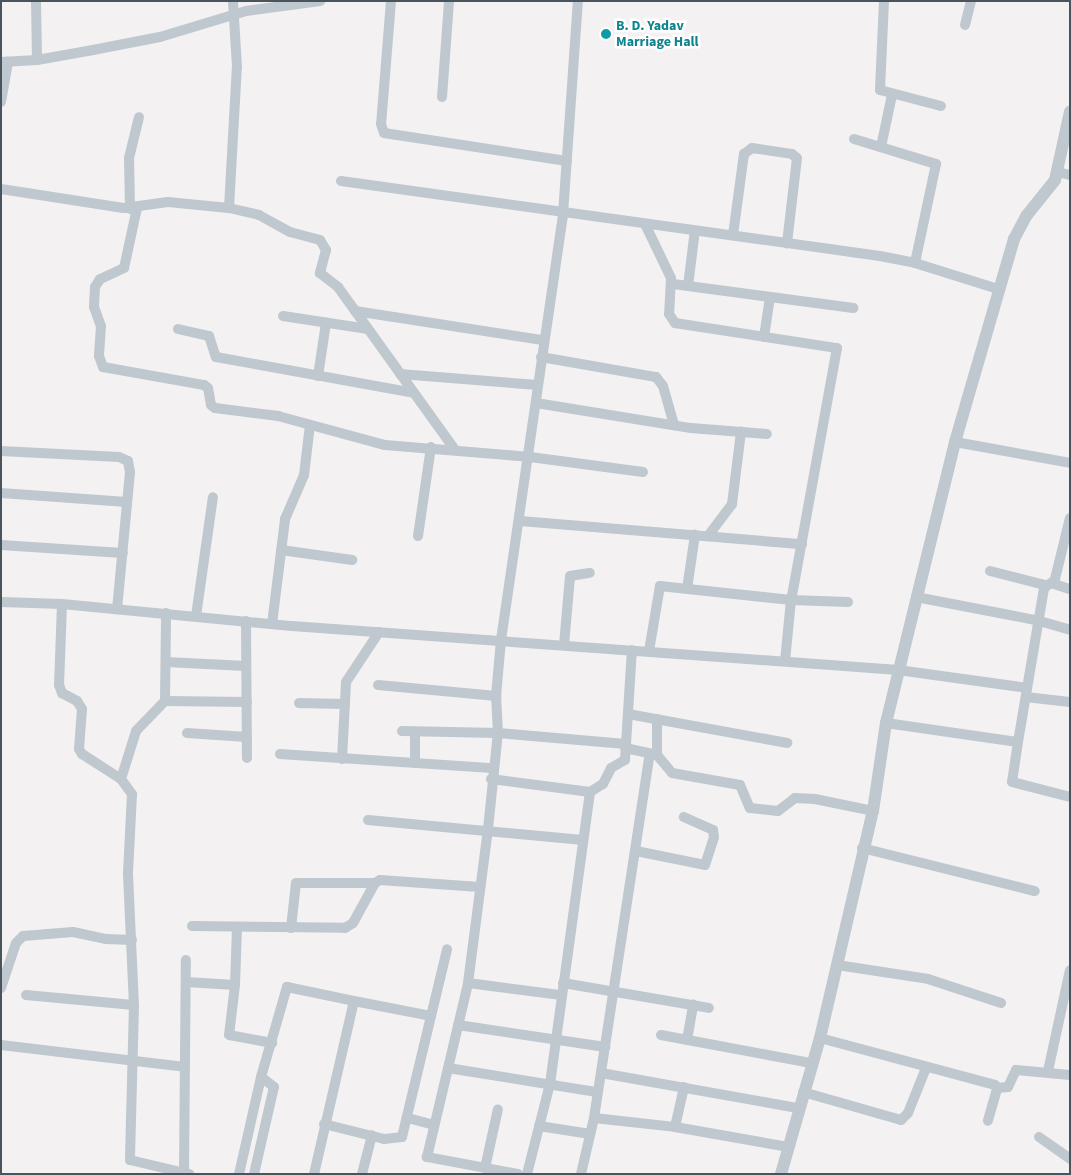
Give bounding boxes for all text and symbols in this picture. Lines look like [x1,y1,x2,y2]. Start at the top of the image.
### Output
place label: B. D. Yadav Marriage Hall [616,18,699,50]
marker: B. D. Yadav Marriage Hall [600,28,612,40]

